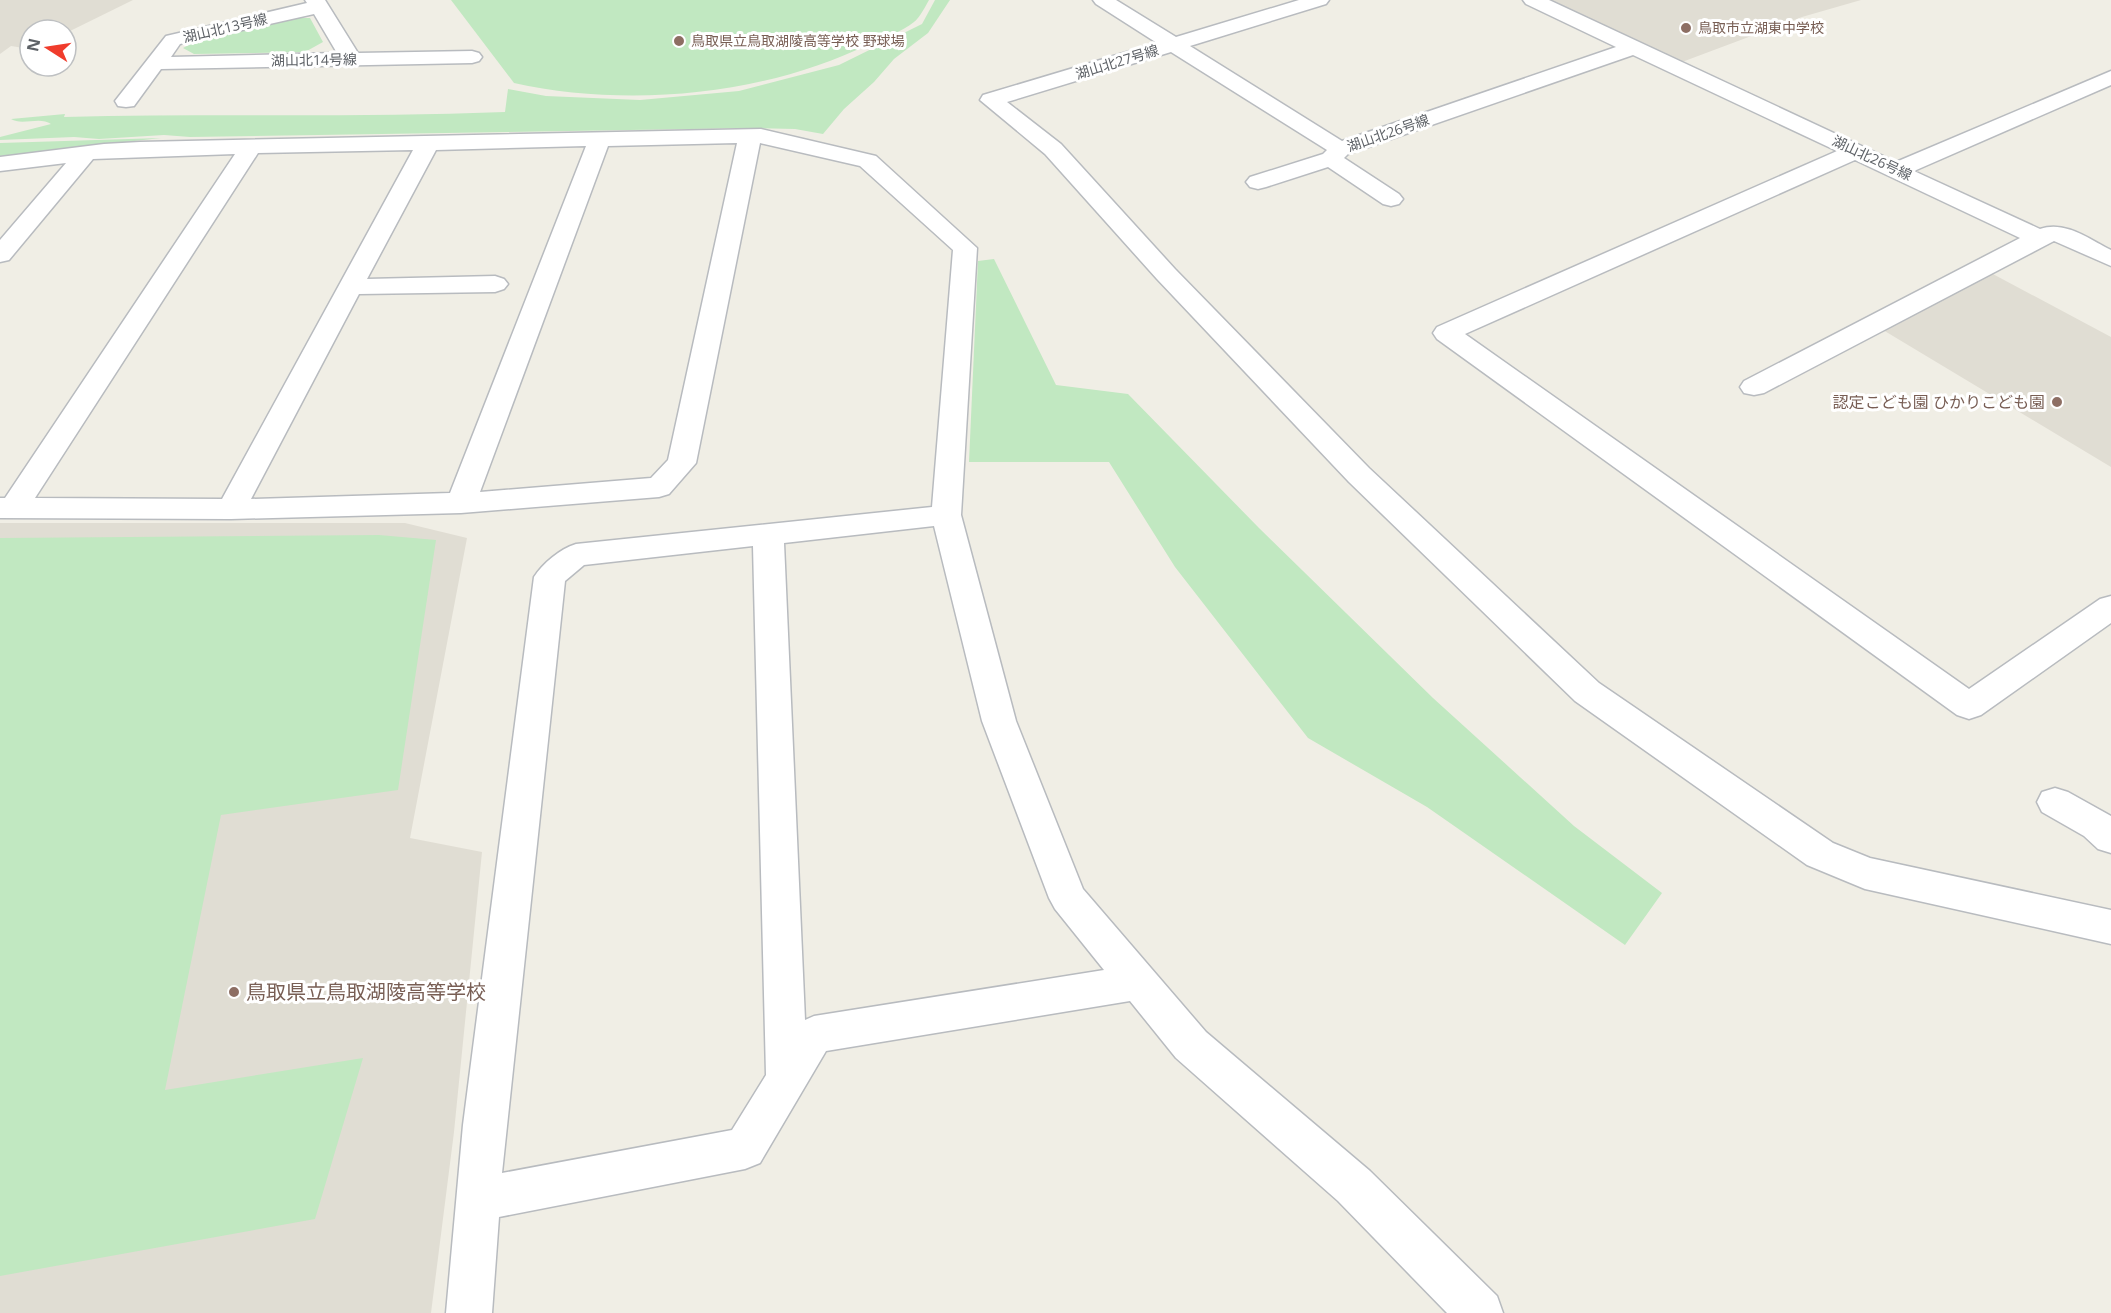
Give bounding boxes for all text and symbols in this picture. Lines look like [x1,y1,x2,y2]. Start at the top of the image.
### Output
street label: 湖山北13号線 [181,9,269,46]
north arrow [18,18,78,78]
place label: 鳥取市立湖東中学校 [1698,18,1824,37]
marker: 鳥取市立湖東中学校 [1679,21,1693,35]
place label: 鳥取県立鳥取湖陵高等学校 野球場 [691,31,905,50]
marker: 鳥取県立鳥取湖陵高等学校 野球場 [672,34,686,48]
text: N [21,36,45,54]
street label: 湖山北27号線 [1073,40,1161,83]
street label: 湖山北14号線 [271,49,357,70]
street label: 湖山北26号線 [1344,110,1432,156]
street label: 湖山北26号線 [1829,131,1915,184]
place label: 認定こども園 ひかりこども園 [1833,391,2045,413]
marker: 認定こども園 ひかりこども園 [2050,395,2064,409]
place label: 鳥取県立鳥取湖陵高等学校 [246,978,486,1005]
marker: 鳥取県立鳥取湖陵高等学校 [227,985,241,999]

